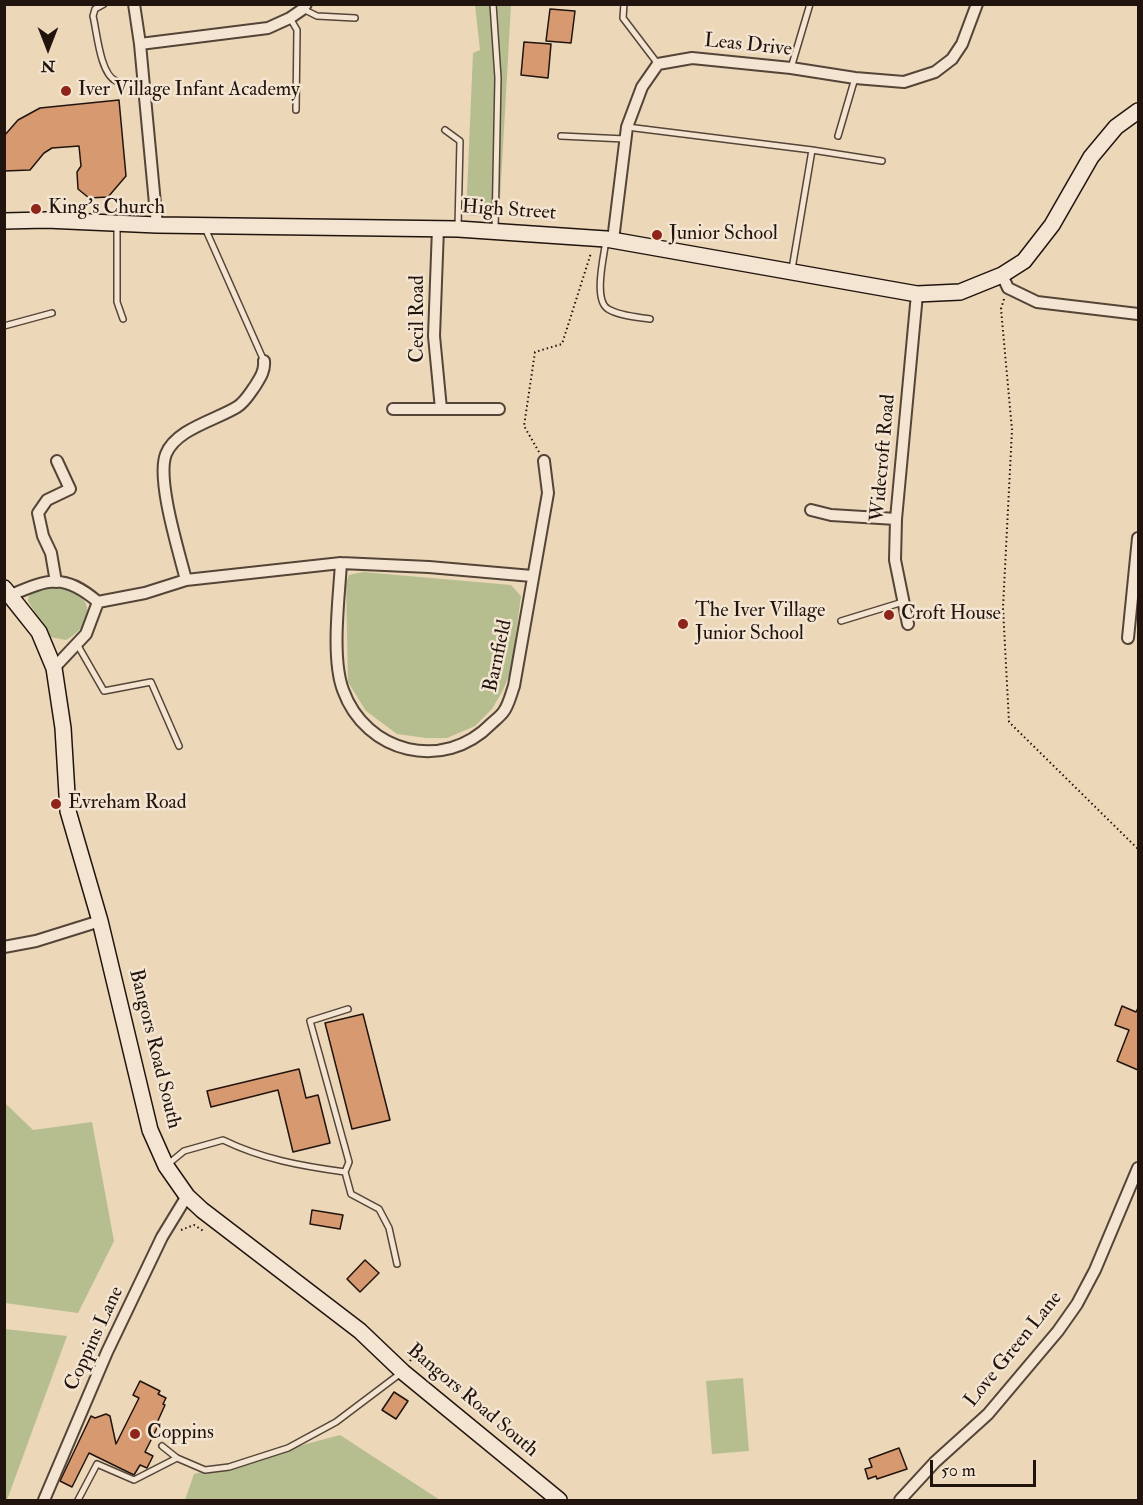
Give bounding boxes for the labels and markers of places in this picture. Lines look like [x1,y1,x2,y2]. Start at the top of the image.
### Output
place label: Iver Village Infant Academy [78,79,300,103]
marker: Iver Village Infant Academy [59,84,73,98]
place label: King's Church [48,197,165,221]
marker: King's Church [29,202,43,216]
place label: Junior School [669,223,778,247]
marker: Junior School [650,228,664,242]
place label: The Iver Village Junior School [695,600,825,647]
place label: Croft House [901,603,1001,627]
marker: Croft House [882,608,896,622]
marker: The Iver Village Junior School [676,617,690,631]
place label: Evreham Road [68,792,187,816]
marker: Evreham Road [49,797,63,811]
place label: Coppins [147,1422,214,1446]
marker: Coppins [128,1427,142,1441]

